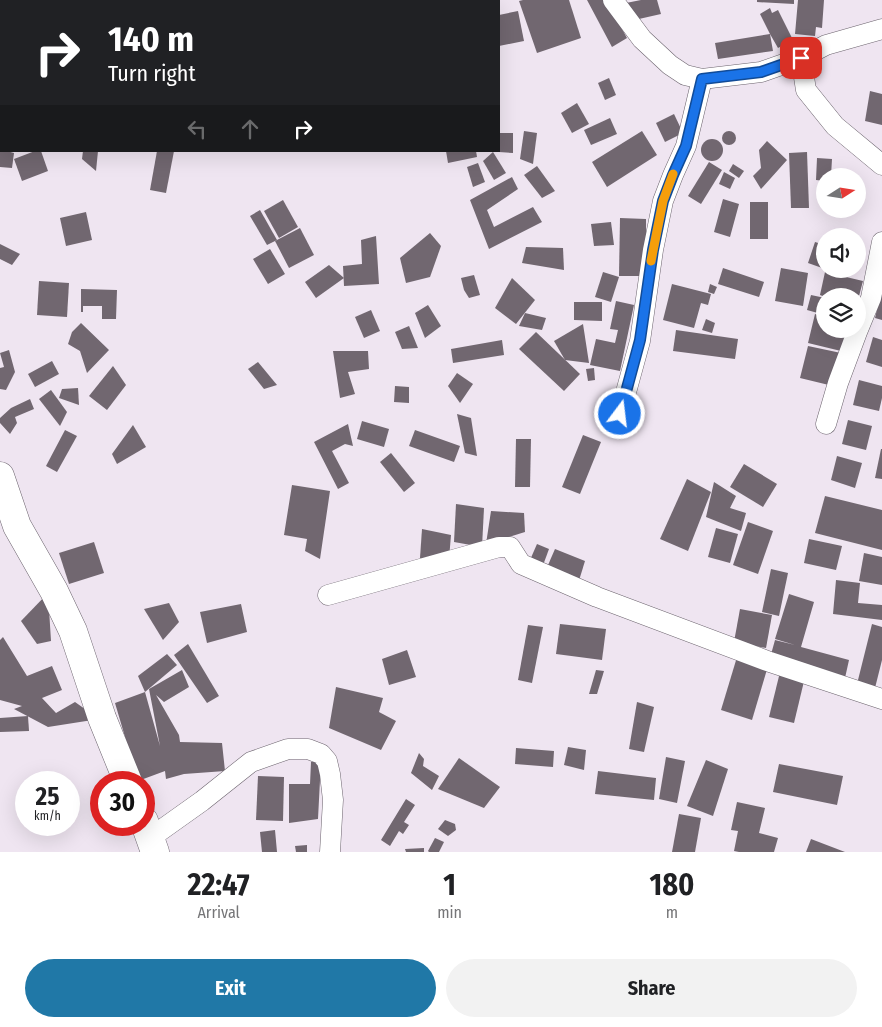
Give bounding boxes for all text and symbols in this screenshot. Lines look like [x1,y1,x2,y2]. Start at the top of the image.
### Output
text: 140 m [108,18,194,60]
icon: right [25,20,90,85]
pin [780,37,822,79]
icon: arrive [787,44,815,72]
text: Turn right [108,60,196,87]
icon: left [183,115,211,143]
icon: ahead [236,115,264,143]
icon: right [289,115,317,143]
north arrow [816,168,866,218]
map controls [816,168,866,338]
button: sound [816,228,866,278]
button: layers [816,288,866,338]
position arrow [593,387,645,439]
speed limit sign: 30 [90,771,155,836]
text: 25 [36,782,59,812]
text: km/h [34,809,61,823]
text: 22:47 [188,867,250,903]
text: 1 [443,867,456,903]
text: 180 [650,867,694,903]
text: Arrival [197,903,240,922]
text: min [437,903,462,922]
text: m [666,903,678,922]
button: Exit [25,959,436,1017]
button: Share [446,959,857,1017]

